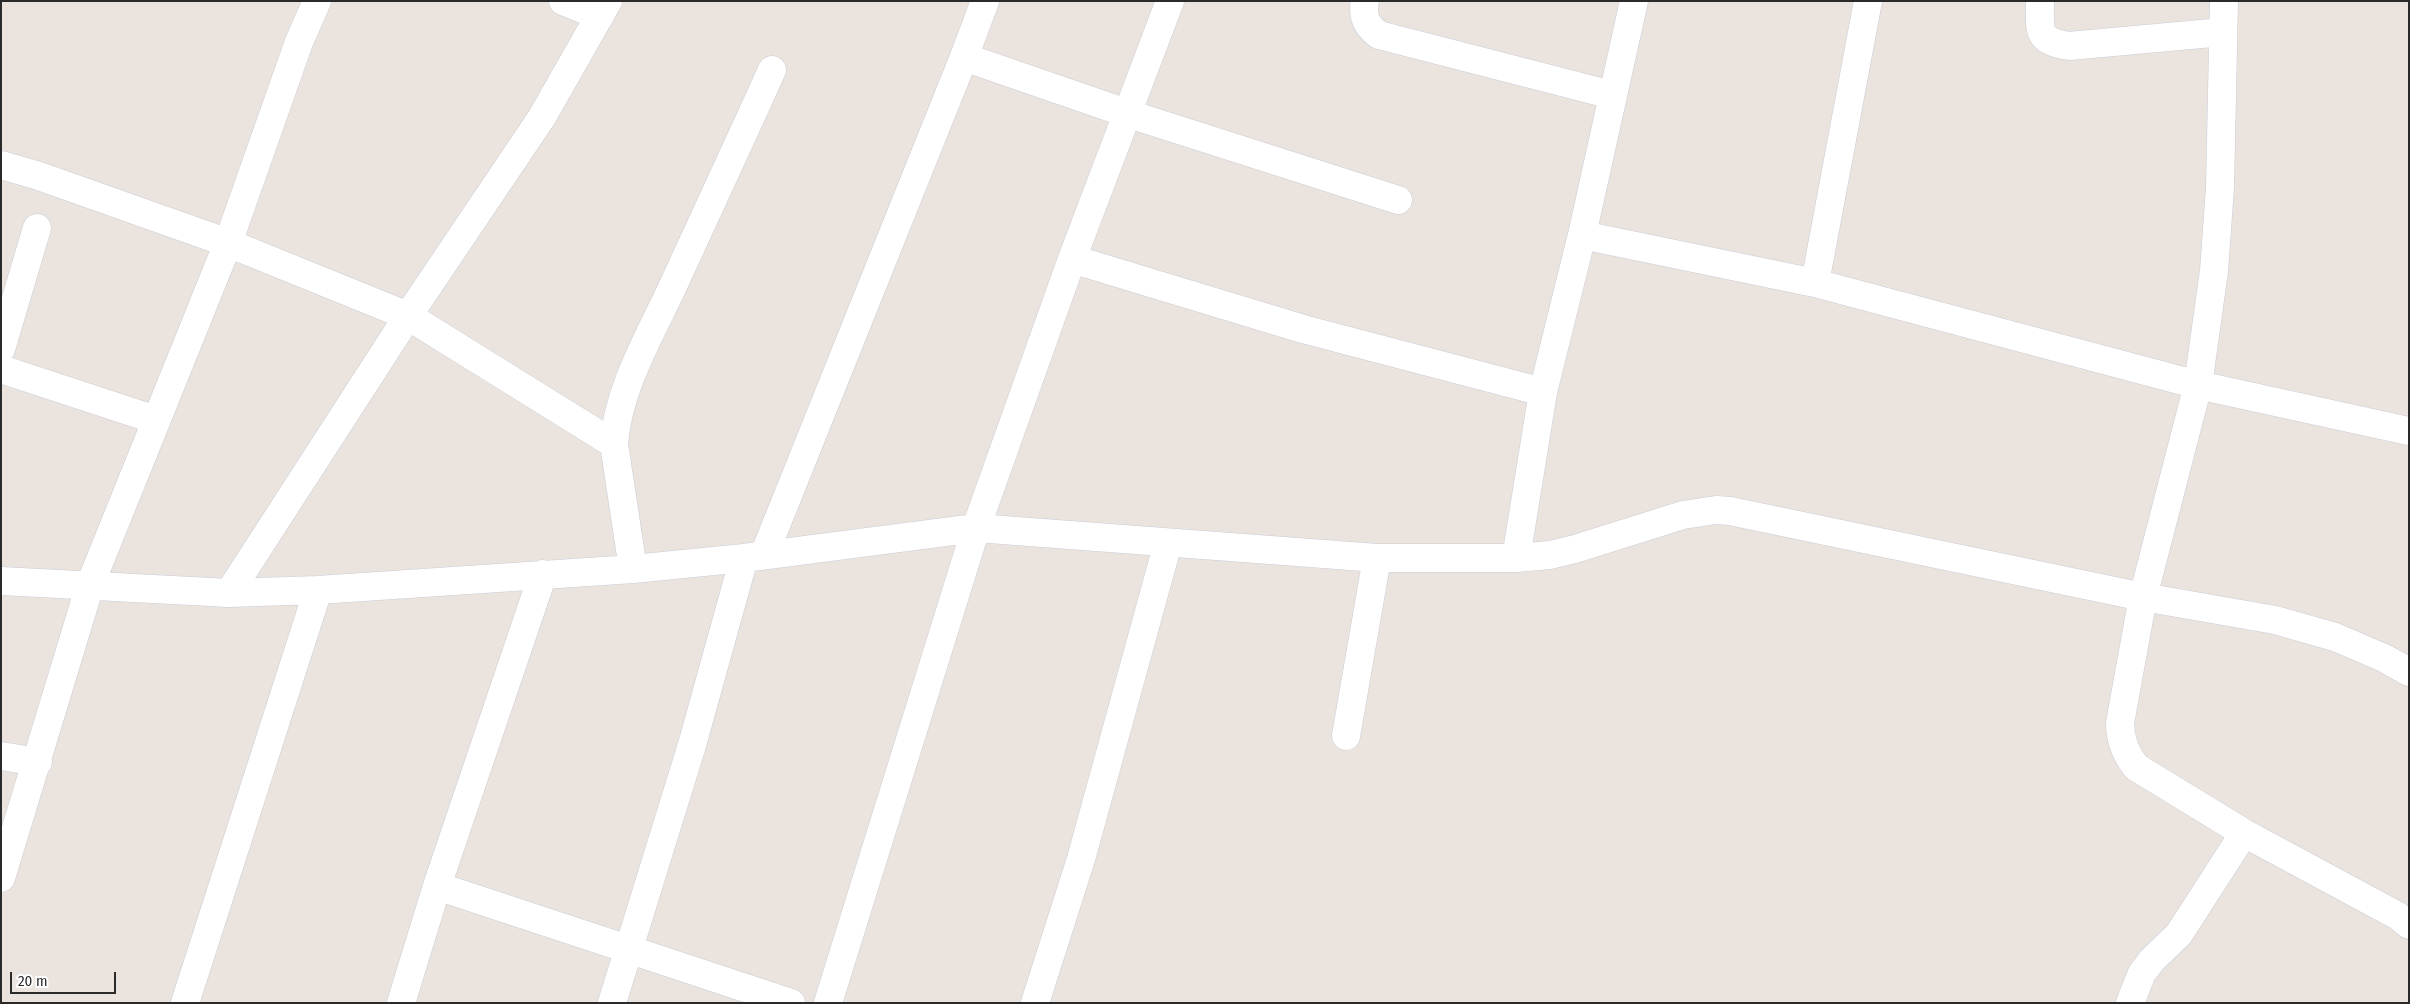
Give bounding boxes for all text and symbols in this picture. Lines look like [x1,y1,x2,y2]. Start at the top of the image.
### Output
scale bar [12,962,119,994]
text: 20 m [18,972,48,990]

